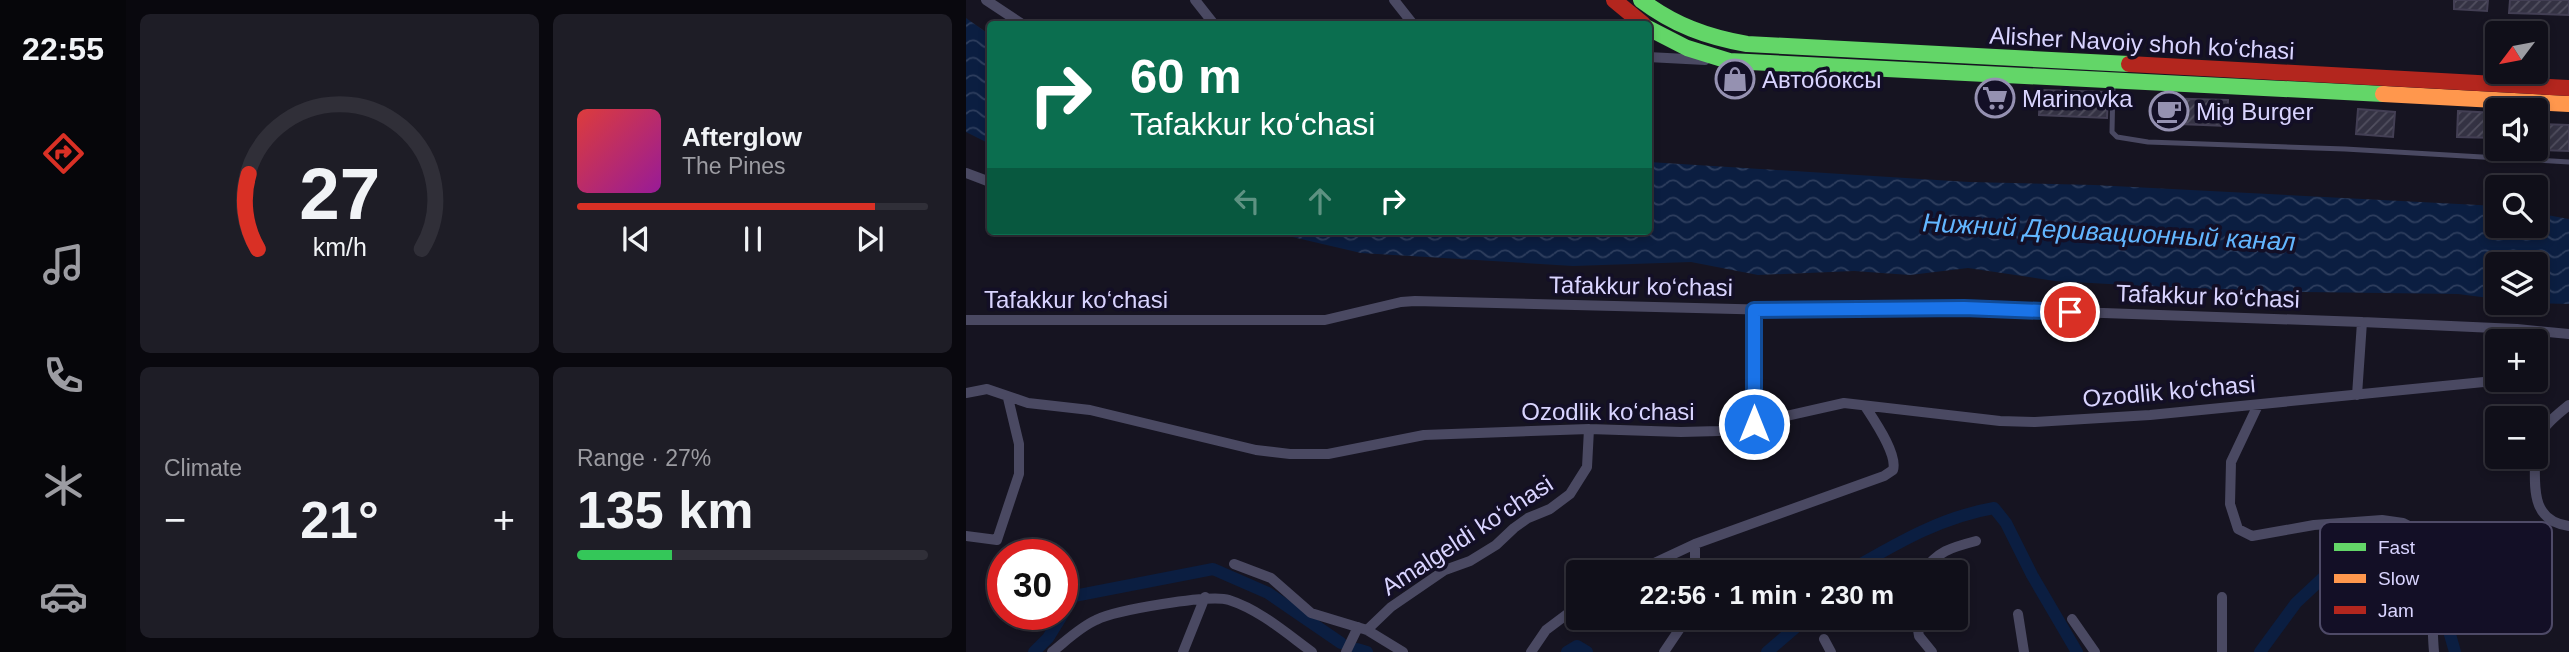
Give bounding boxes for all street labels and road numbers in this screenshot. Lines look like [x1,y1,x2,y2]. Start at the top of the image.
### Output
street label: Alisher Navoiy shoh koʻchasi [1989,22,2295,64]
street label: Tafakkur ko‘chasi [1549,271,1733,301]
street label: Tafakkur ko‘chasi [2116,279,2300,313]
street label: Tafakkur ko‘chasi [984,286,1168,313]
street label: Ozodlik ko‘chasi [2081,370,2257,412]
street label: Ozodlik ko‘chasi [1521,398,1695,425]
street label: Amalgeldi ko‘chasi [1376,470,1558,600]

